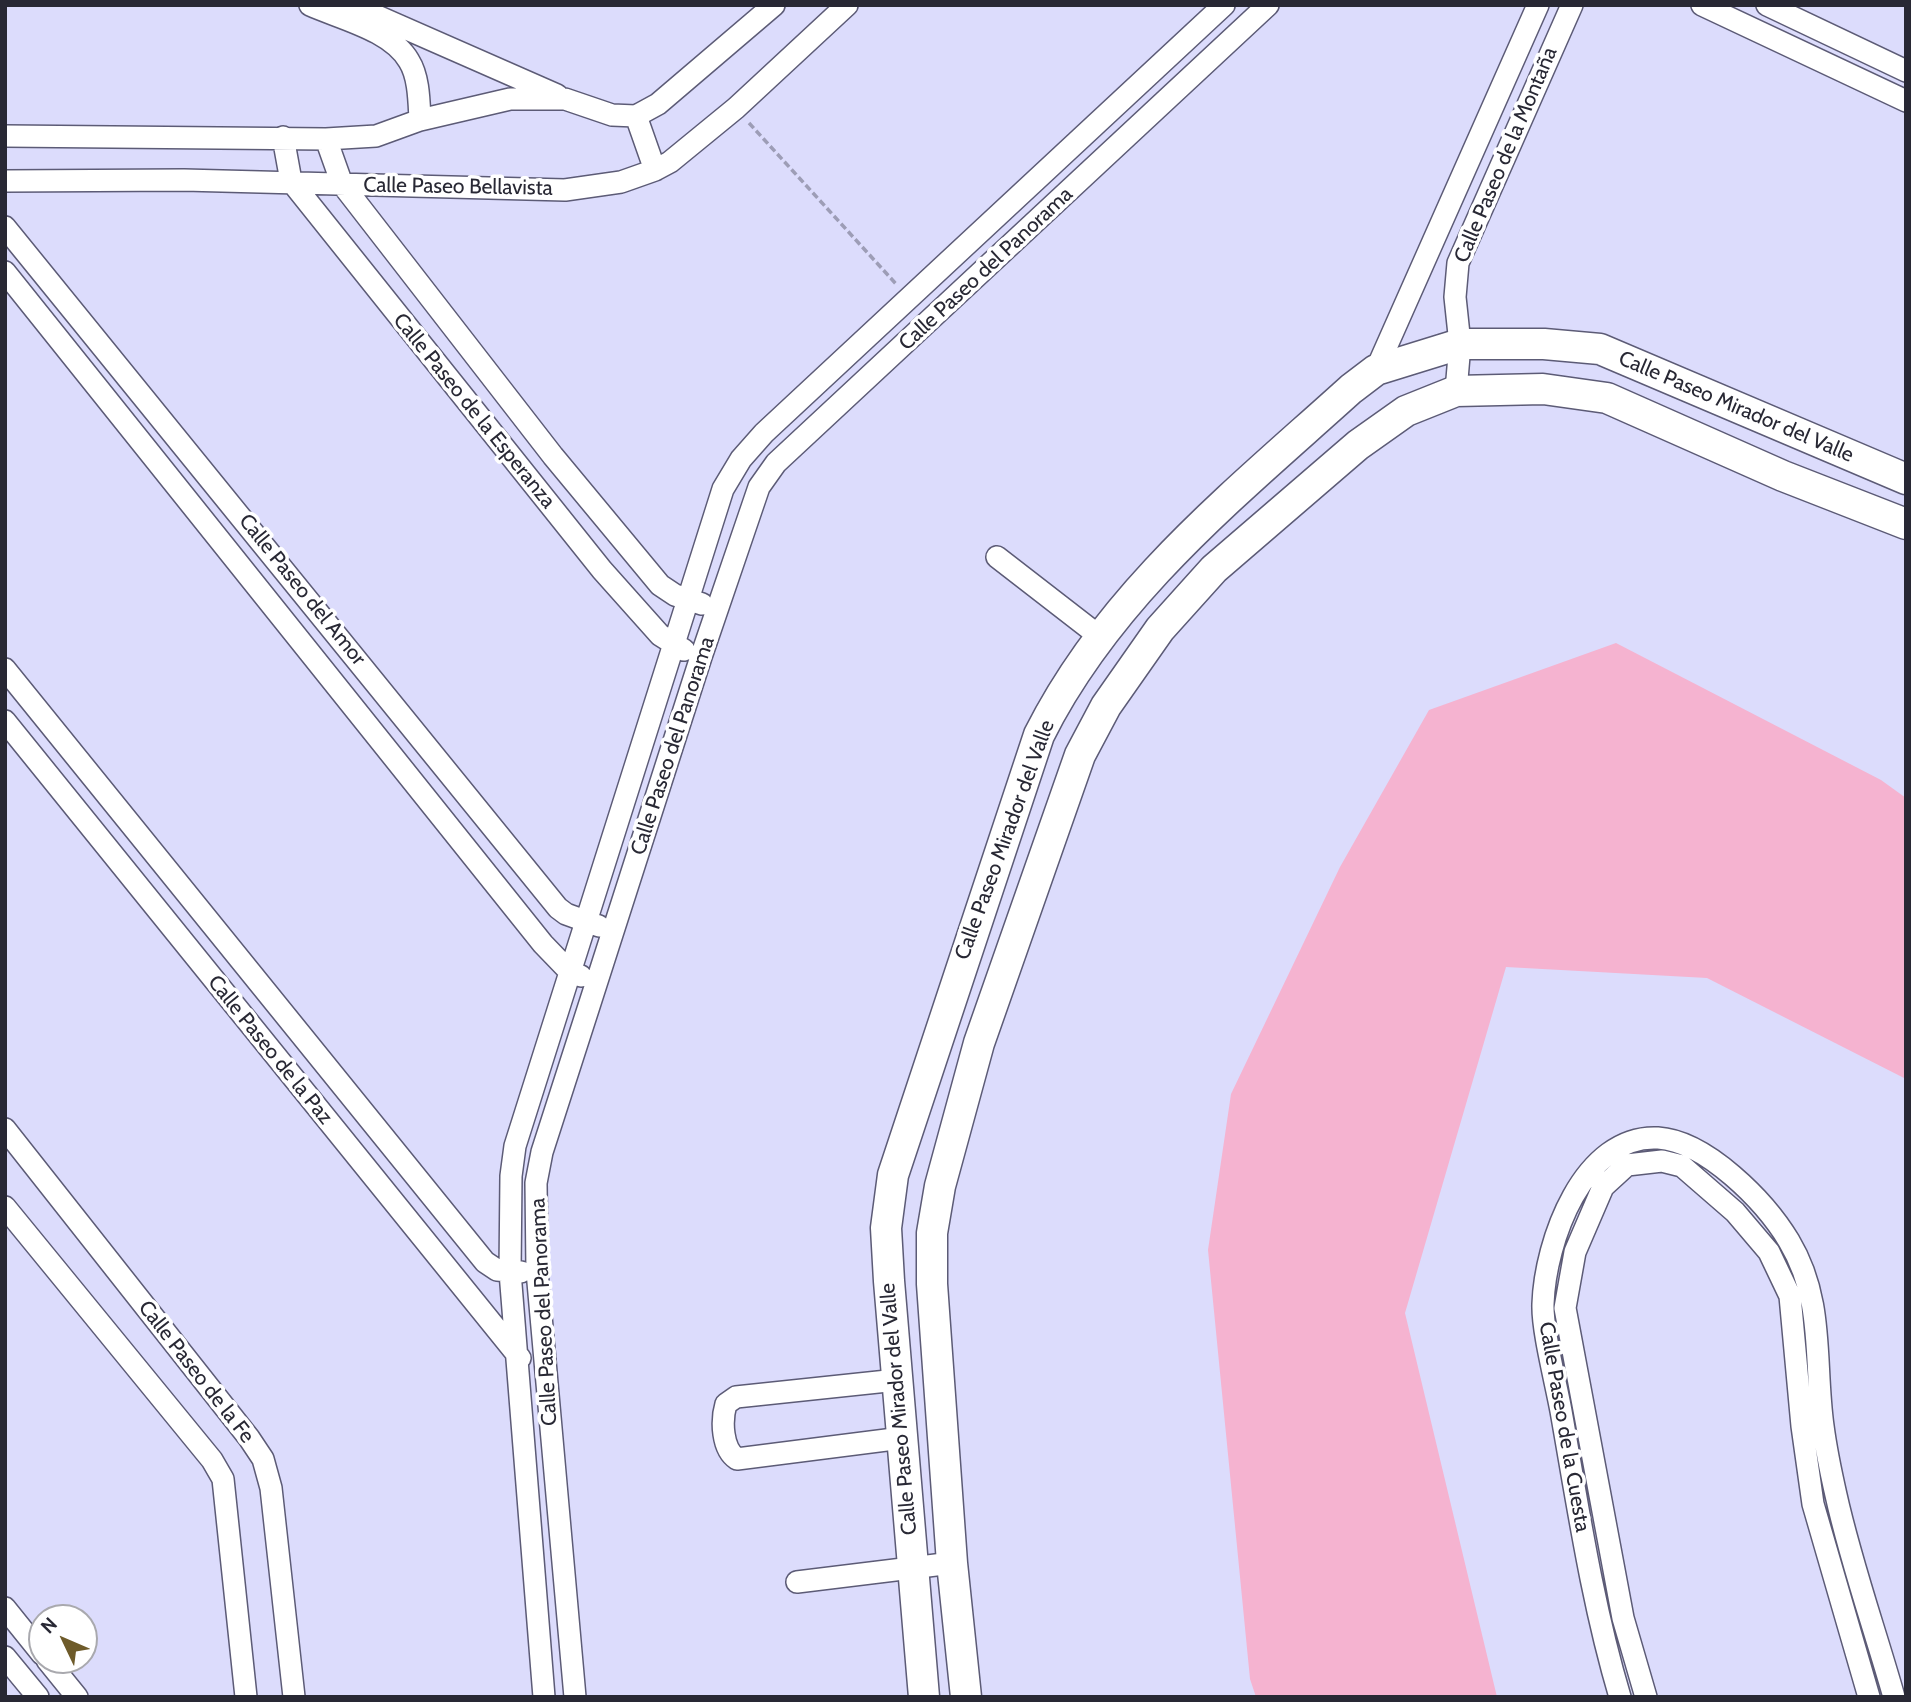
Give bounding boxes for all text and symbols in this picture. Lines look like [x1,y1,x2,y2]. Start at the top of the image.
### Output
street label: Calle Paseo de la Montaña [1449,43,1563,267]
street label: Calle Paseo Bellavista [363,173,553,201]
street label: Calle Paseo del Panorama [894,182,1078,356]
street label: Calle Paseo de la Esperanza [388,308,560,514]
street label: Calle Paseo Mirador del Valle [1615,346,1857,468]
street label: Calle Paseo del Amor [233,509,371,671]
street label: Calle Paseo del Panorama [626,634,720,858]
street label: Calle Paseo Mirador del Valle [950,717,1060,963]
street label: Calle Paseo de la Paz [202,970,338,1130]
street label: Calle Paseo del Panorama [525,1197,563,1427]
street label: Calle Paseo Mirador del Valle [875,1282,923,1536]
street label: Calle Paseo de la Fe [133,1296,259,1448]
street label: Calle Paseo de la Cuesta [1533,1320,1595,1534]
north arrow [28,1604,98,1674]
text: N [36,1613,62,1638]

